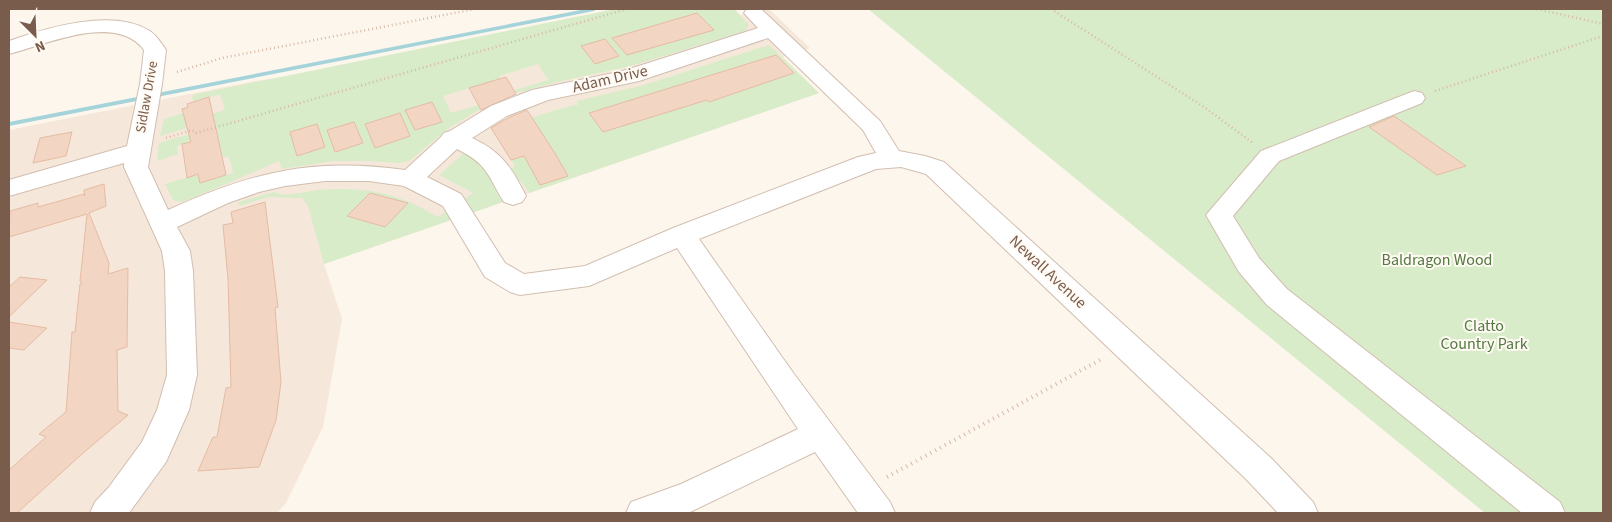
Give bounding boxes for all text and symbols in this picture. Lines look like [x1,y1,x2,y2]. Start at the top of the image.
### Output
north arrow [10,10,60,60]
text: N [32,35,48,57]
street label: Sidlaw Drive [131,60,163,134]
street label: Adam Drive [570,60,650,98]
street label: Newall Avenue [1004,230,1092,314]
park label: Baldragon Wood [1382,249,1492,271]
park label: Clatto Country Park [1440,315,1528,355]

